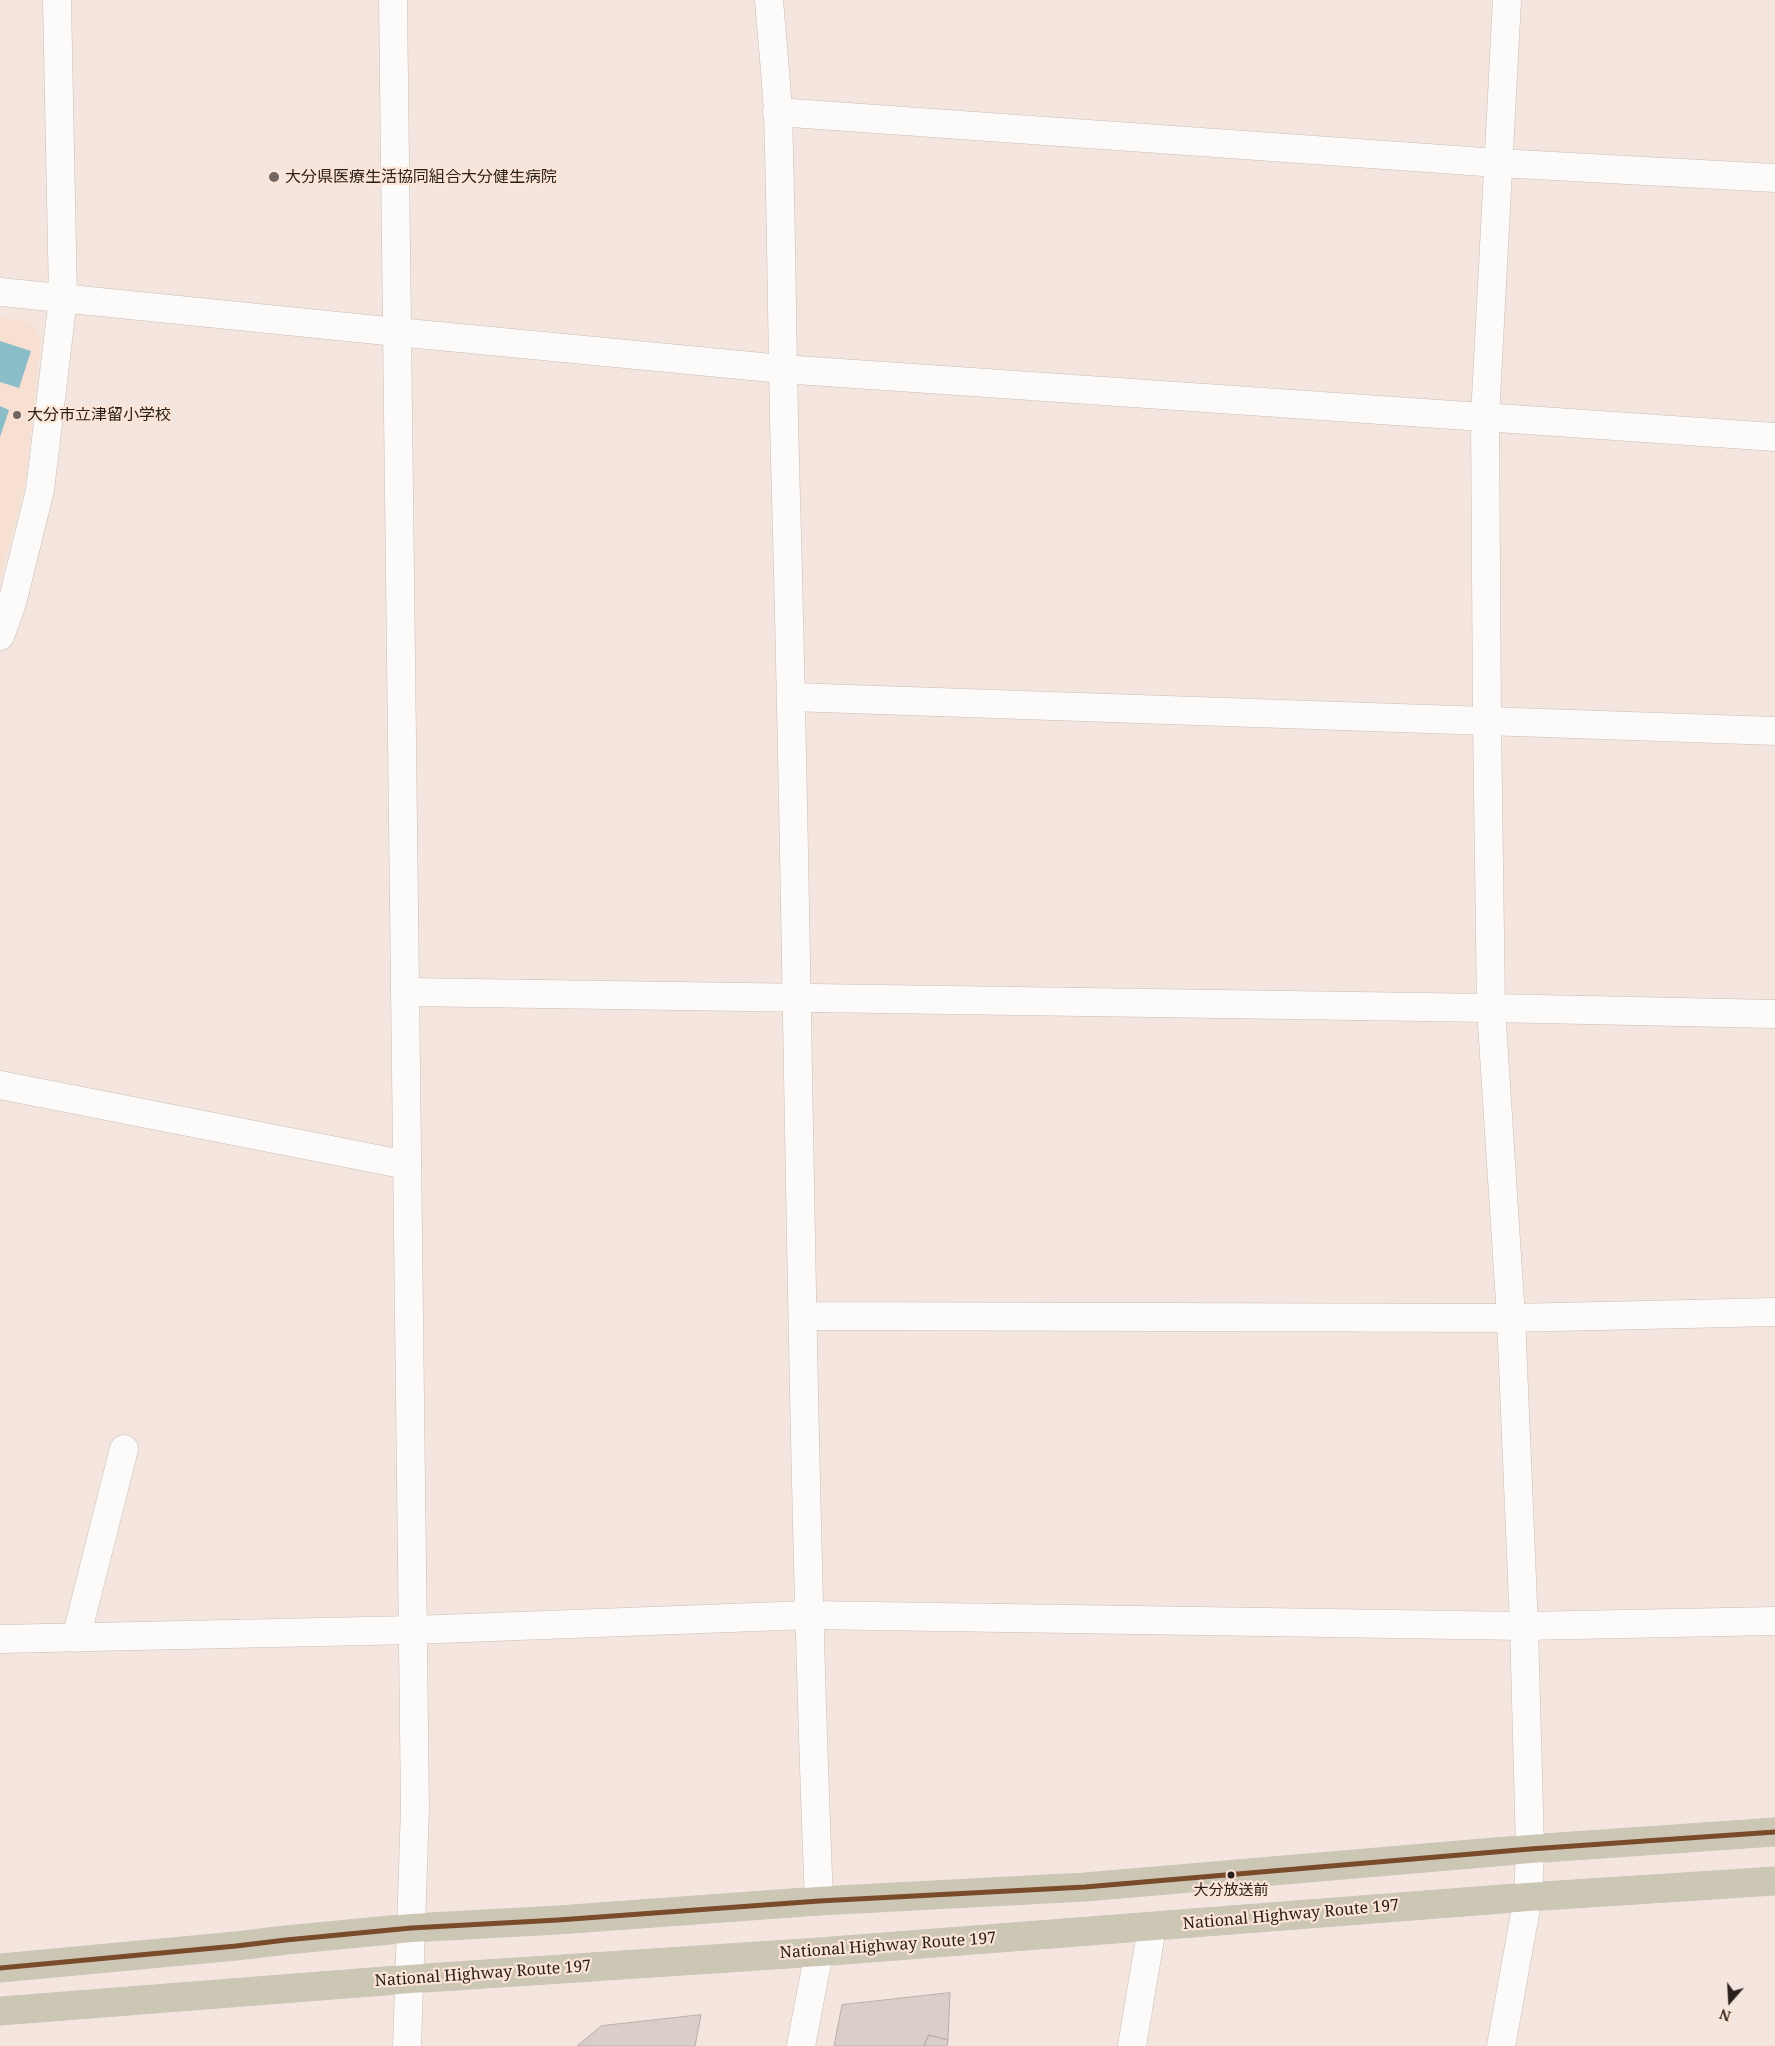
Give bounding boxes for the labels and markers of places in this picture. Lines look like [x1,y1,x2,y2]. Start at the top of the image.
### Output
place label: 大分県医療生活協同組合大分健生病院 [285,167,557,187]
marker: 大分県医療生活協同組合大分健生病院 [267,170,281,184]
place label: 大分市立津留小学校 [27,405,171,425]
marker: 大分市立津留小学校 [11,409,23,421]
marker: 大分放送前 [1226,1870,1236,1880]
place label: 大分放送前 [1194,1882,1268,1900]

